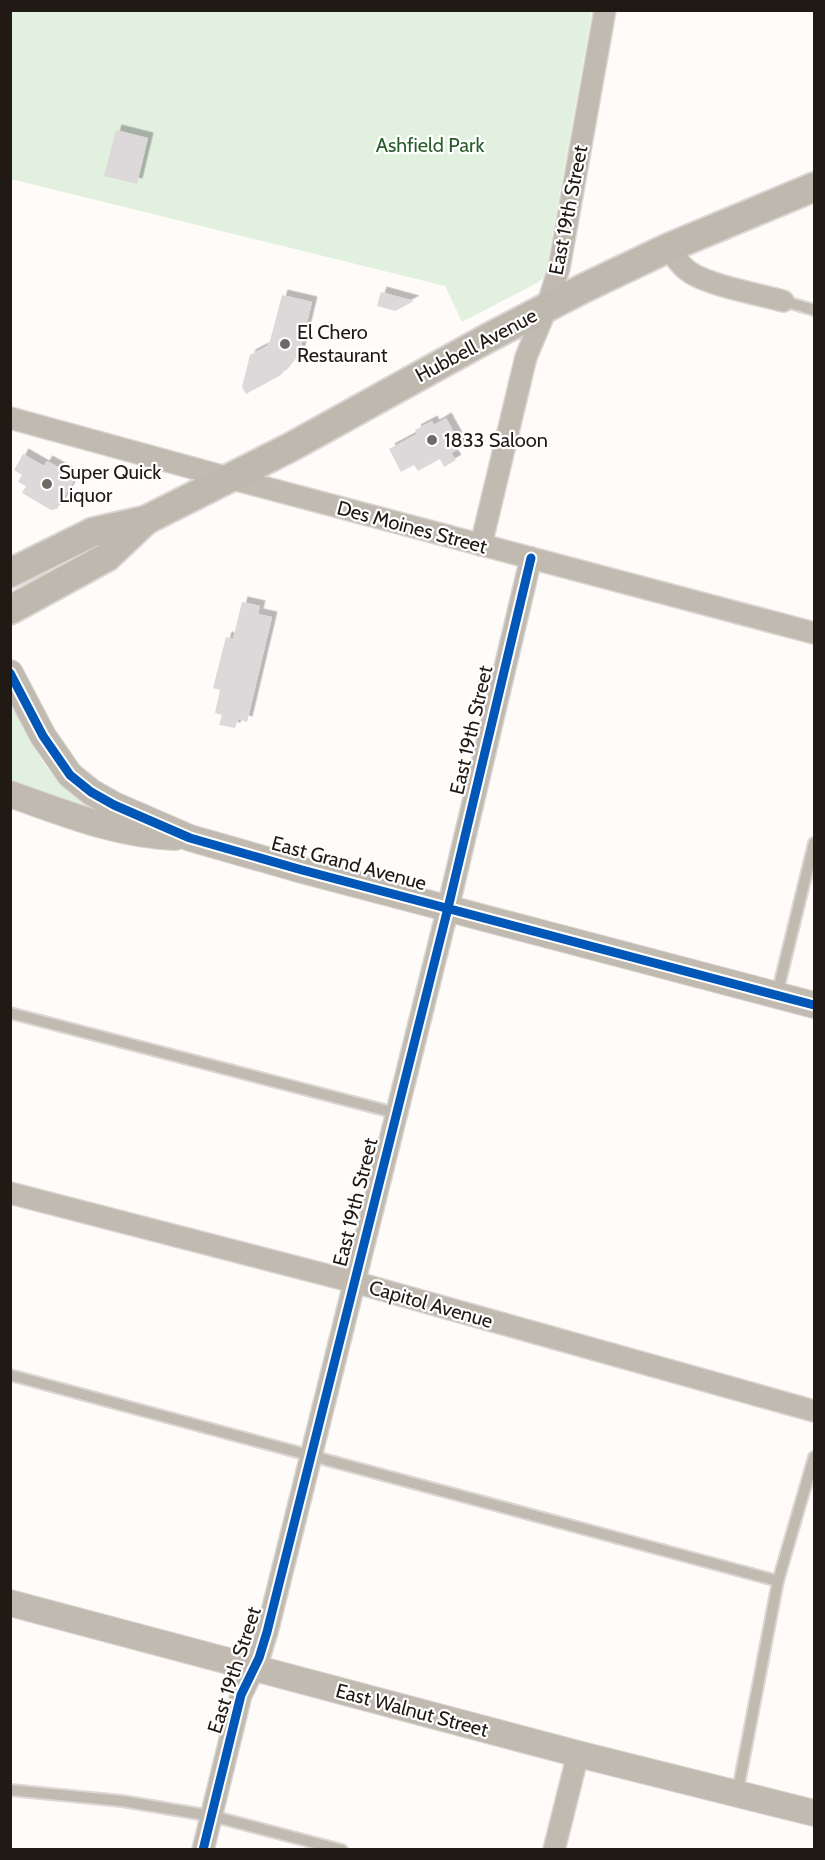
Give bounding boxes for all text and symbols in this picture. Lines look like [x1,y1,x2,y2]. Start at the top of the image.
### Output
park label: Ashfield Park [376,133,484,157]
street label: East 19th Street [544,143,592,277]
street label: Hubbell Avenue [411,303,541,387]
place label: El Chero Restaurant [297,320,388,367]
marker: El Chero Restaurant [278,337,292,351]
place label: 1833 Saloon [444,428,548,452]
marker: 1833 Saloon [425,433,439,447]
place label: Super Quick Liquor [59,460,161,507]
marker: Super Quick Liquor [40,477,54,491]
street label: Des Moines Street [334,495,490,559]
street label: East 19th Street [445,663,498,797]
street label: East Grand Avenue [269,831,429,895]
street label: East 19th Street [327,1135,383,1269]
street label: Capitol Avenue [366,1275,496,1333]
street label: East 19th Street [202,1603,266,1736]
street label: East Walnut Street [333,1678,491,1742]

